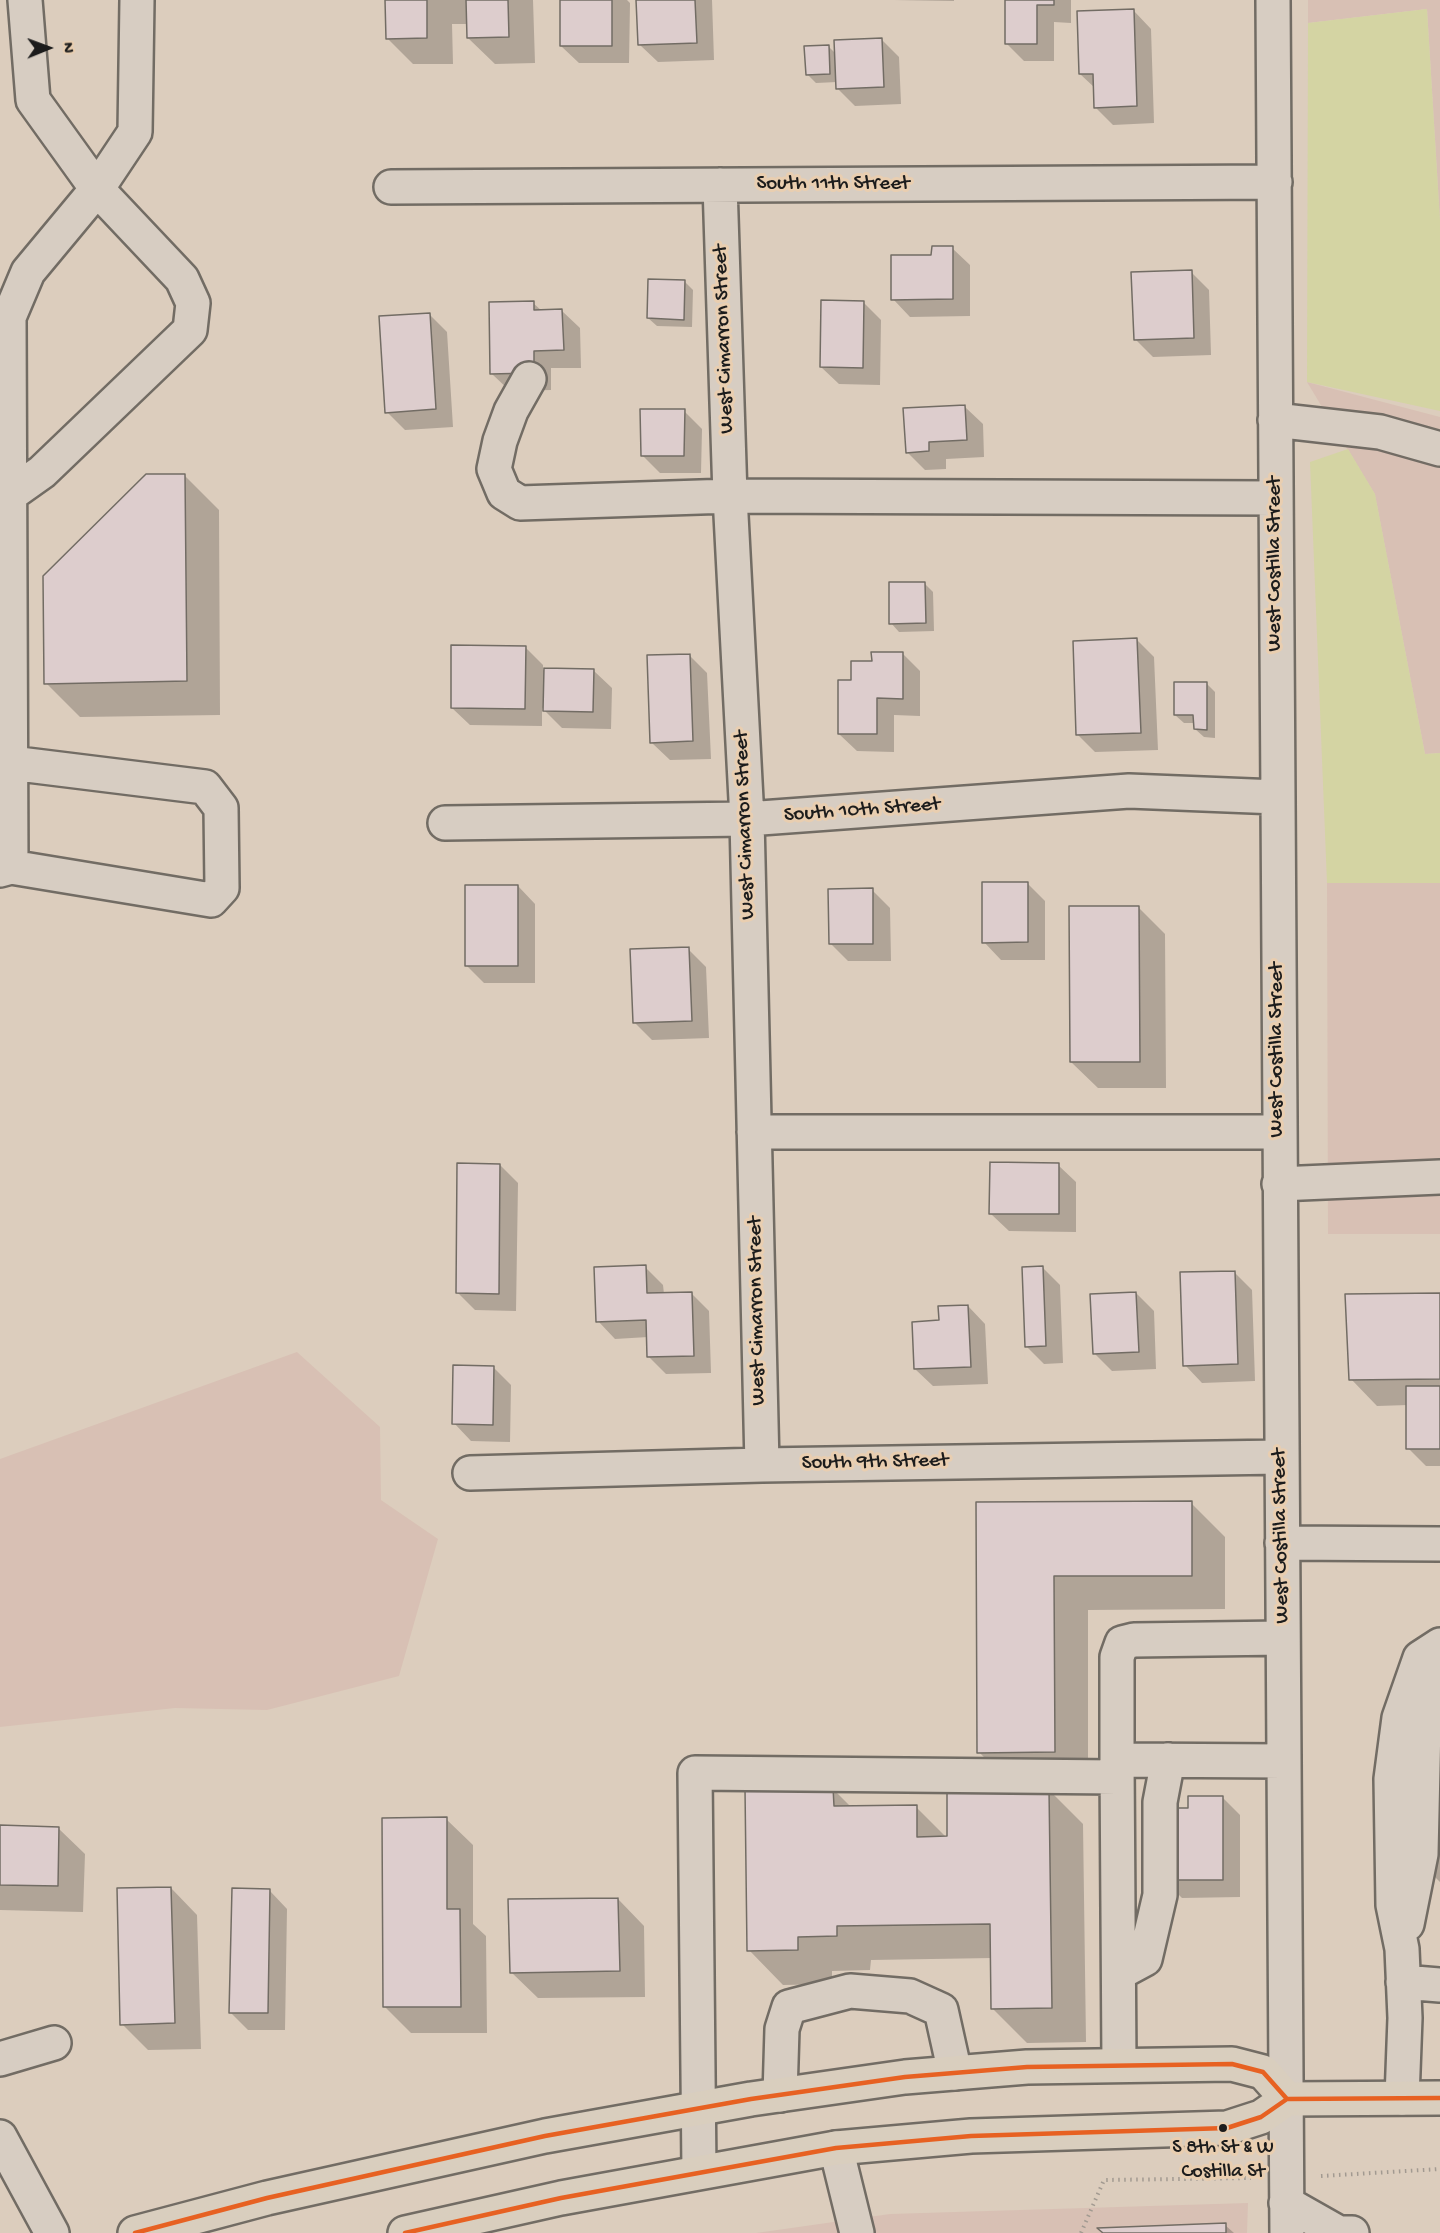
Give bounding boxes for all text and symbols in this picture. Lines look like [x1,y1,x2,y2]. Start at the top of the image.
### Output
north arrow [18,18,78,78]
text: N [57,42,76,53]
street label: South 11th Street [756,172,910,198]
street label: West Cimarron Street [709,244,741,434]
street label: West Costilla Street [1263,477,1289,651]
street label: West Cimarron Street [730,730,762,920]
street label: South 10th Street [783,793,941,829]
street label: West Costilla Street [1265,963,1291,1137]
street label: West Cimarron Street [744,1216,772,1406]
street label: West Costilla Street [1268,1448,1296,1624]
street label: South 9th Street [801,1449,949,1477]
marker: S 8th St & W Costilla St [1217,2122,1229,2134]
place label: S 8th St & W Costilla St [1172,2137,1274,2184]

